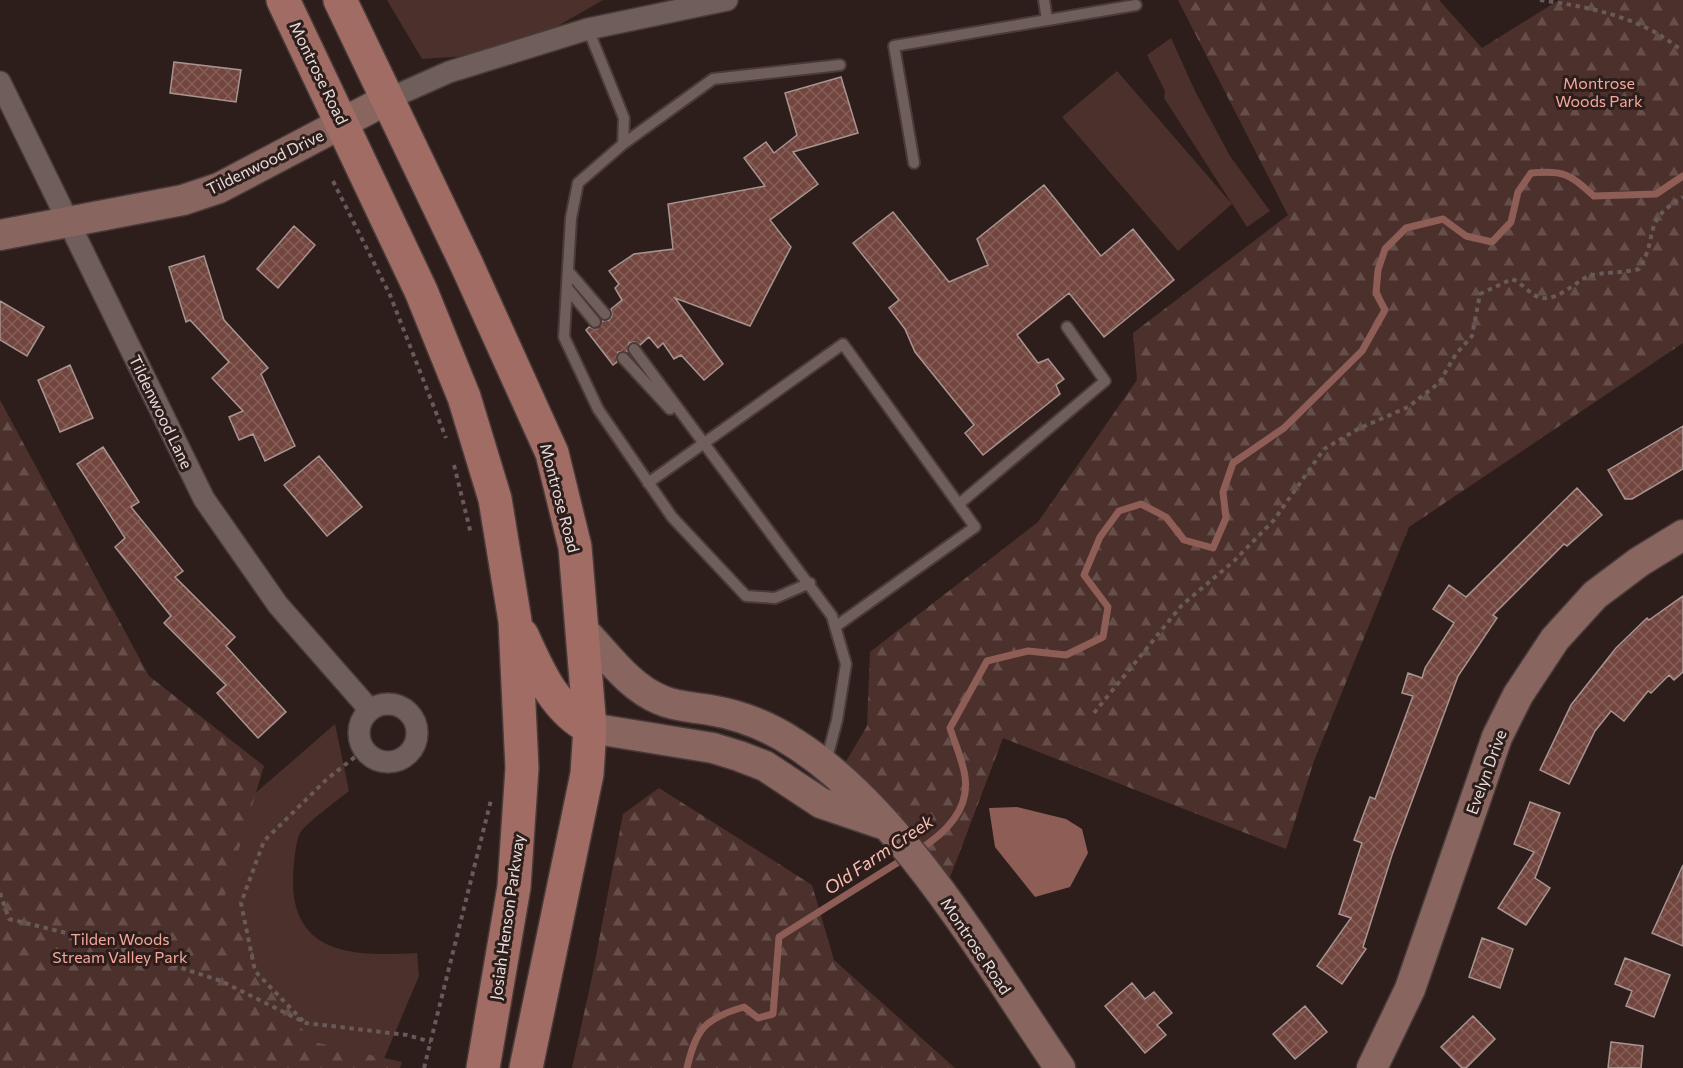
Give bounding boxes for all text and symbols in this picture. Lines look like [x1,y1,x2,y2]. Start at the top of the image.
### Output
street label: Montrose Road [286,18,353,127]
park label: Montrose Woods Park [1555,73,1643,110]
street label: Tildenwood Drive [203,125,326,198]
street label: Tildenwood Lane [126,352,197,472]
street label: Montrose Road [537,441,584,555]
street label: Evelyn Drive [1461,727,1510,817]
water label: Old Farm Creek [820,809,938,899]
street label: Josiah Henson Parkway [485,833,528,1001]
street label: Montrose Road [937,894,1016,998]
park label: Tilden Woods Stream Valley Park [52,929,188,966]

